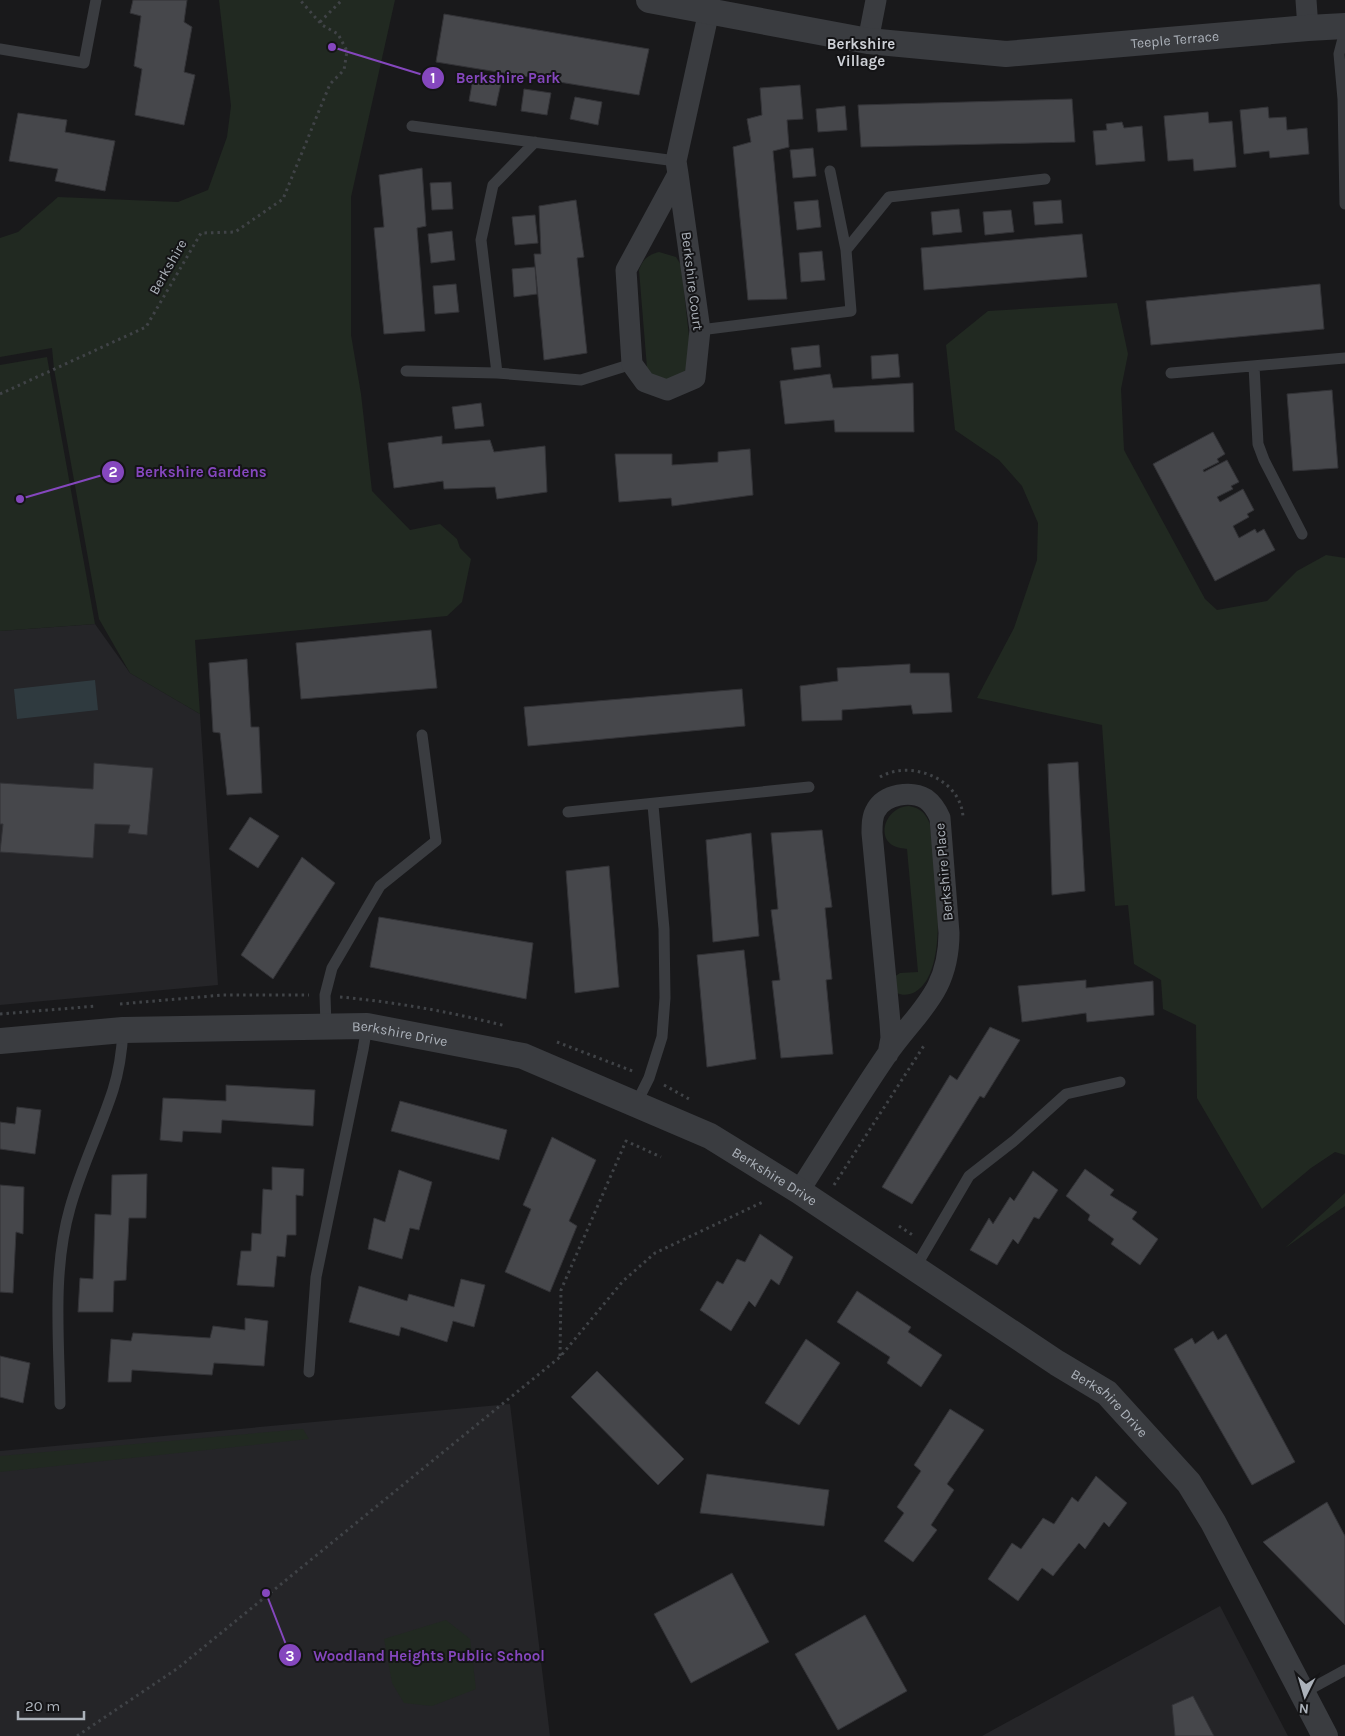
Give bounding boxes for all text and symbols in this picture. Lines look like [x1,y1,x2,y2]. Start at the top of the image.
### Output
street label: Teeple Terrace [1130,27,1220,52]
district label: Berkshire Village [827,35,895,70]
callout: Berkshire Park [421,63,570,93]
text: 1 [430,69,436,87]
text: Berkshire Park [456,69,560,87]
street label: Berkshire Court [678,231,706,331]
street label: Berkshire [145,236,191,298]
callout: Berkshire Gardens [101,457,277,487]
text: 2 [108,463,118,481]
text: Berkshire Gardens [135,463,267,481]
street label: Berkshire Place [931,822,957,922]
street label: Berkshire Drive [352,1017,449,1050]
street label: Berkshire Drive [729,1143,821,1209]
street label: Berkshire Drive [1068,1365,1152,1441]
callout: Woodland Heights Public School [278,1640,555,1670]
text: 3 [285,1647,295,1665]
text: Woodland Heights Public School [313,1647,545,1665]
north arrow [1280,1671,1330,1721]
scale bar [18,1688,84,1720]
text: 20 m [25,1697,60,1715]
text: N [1298,1700,1310,1717]

